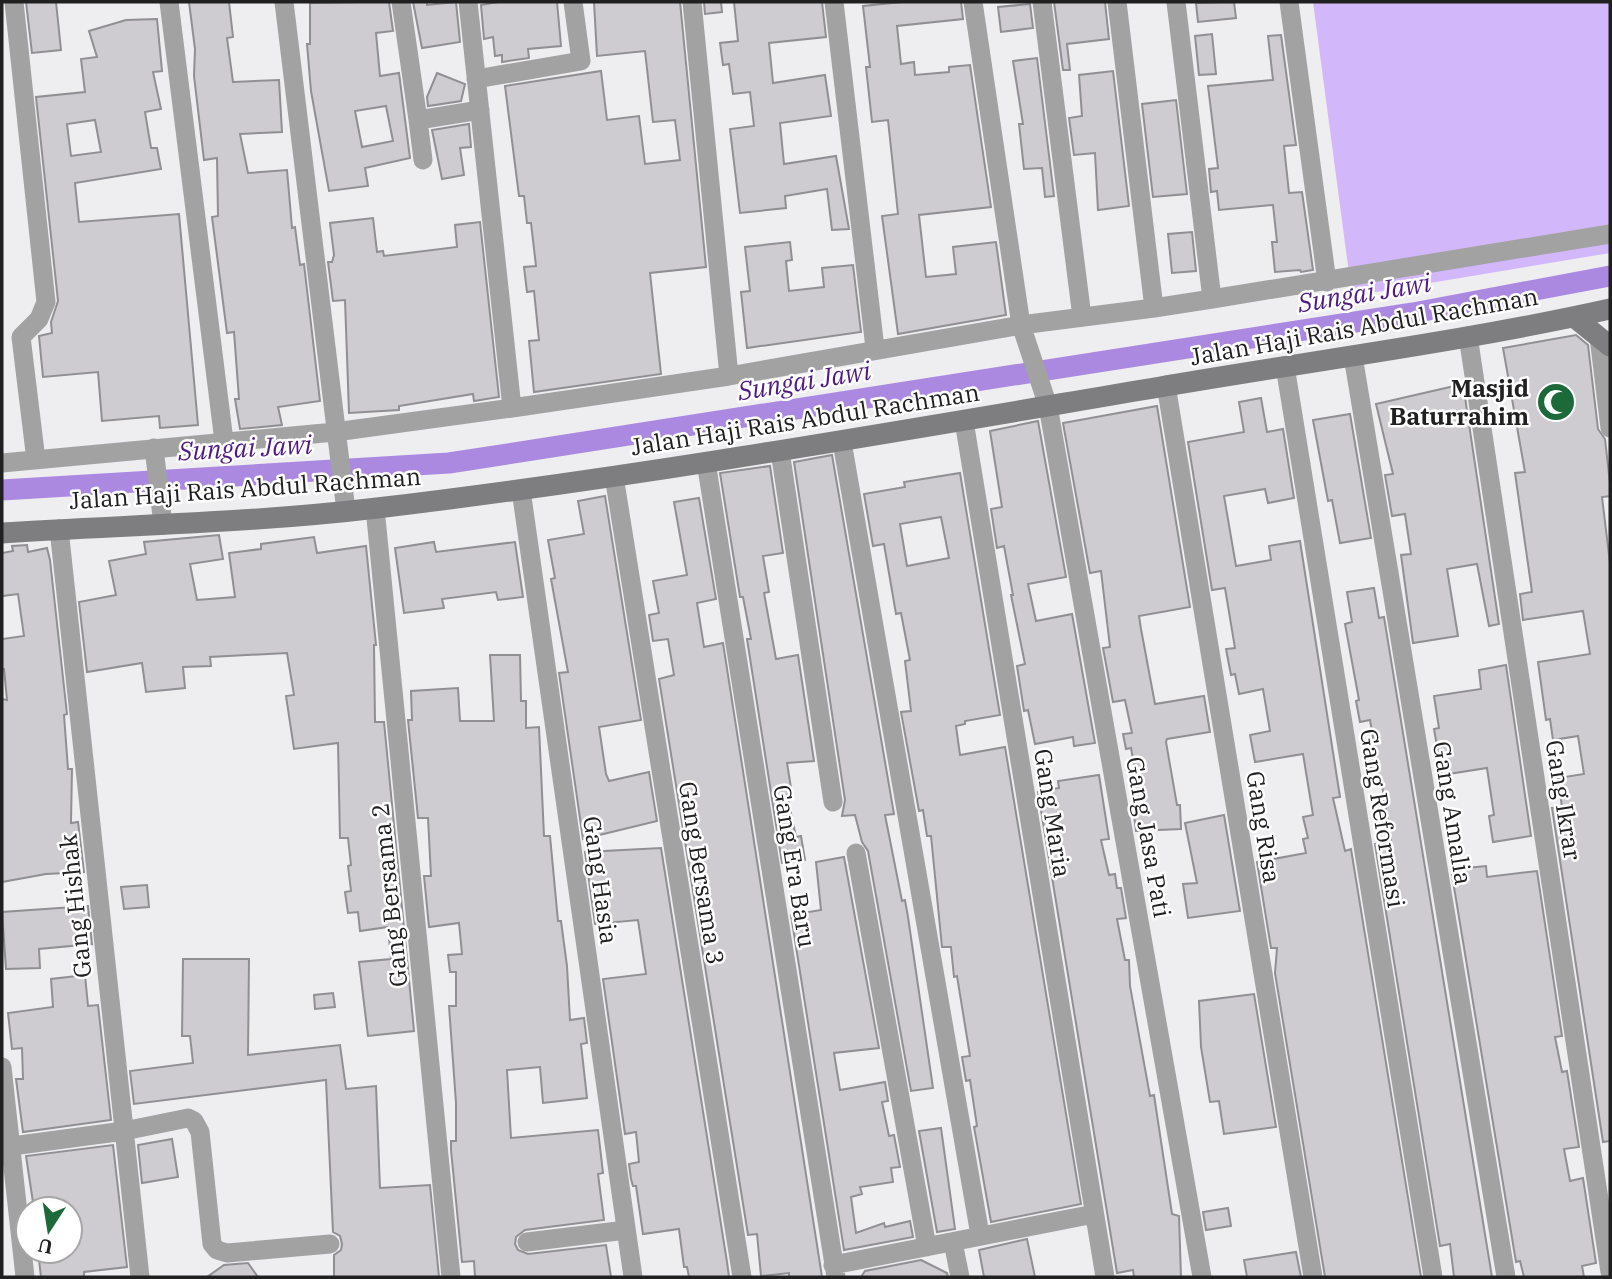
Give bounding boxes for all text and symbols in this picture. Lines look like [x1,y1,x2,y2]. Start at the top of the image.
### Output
water label: Sungai Jawi [1294,265,1433,319]
street label: Jalan Haji Rais Abdul Rachman [1187,280,1541,372]
water label: Sungai Jawi [734,353,873,407]
place label: Masjid Baturrahim [1390,372,1529,432]
street label: Jalan Haji Rais Abdul Rachman [628,376,982,462]
mosque icon: Masjid Baturrahim [1535,381,1577,423]
water label: Sungai Jawi [176,426,313,468]
street label: Jalan Haji Rais Abdul Rachman [68,460,422,516]
street label: Gang Reformasi [1353,726,1413,910]
street label: Gang Ikrar [1539,738,1589,863]
street label: Gang Amalia [1426,739,1480,887]
street label: Gang Maria [1027,746,1079,880]
street label: Gang Jasa Pati [1119,754,1179,920]
street label: Gang Risa [1239,769,1289,885]
street label: Gang Bersama 3 [672,779,732,967]
street label: Gang Era Baru [766,782,824,950]
street label: Gang Bersama 2 [363,801,415,989]
street label: Gang Hasia [576,814,626,946]
street label: Gang Hishak [52,832,98,980]
north arrow [14,1195,84,1265]
text: U [36,1233,55,1260]

